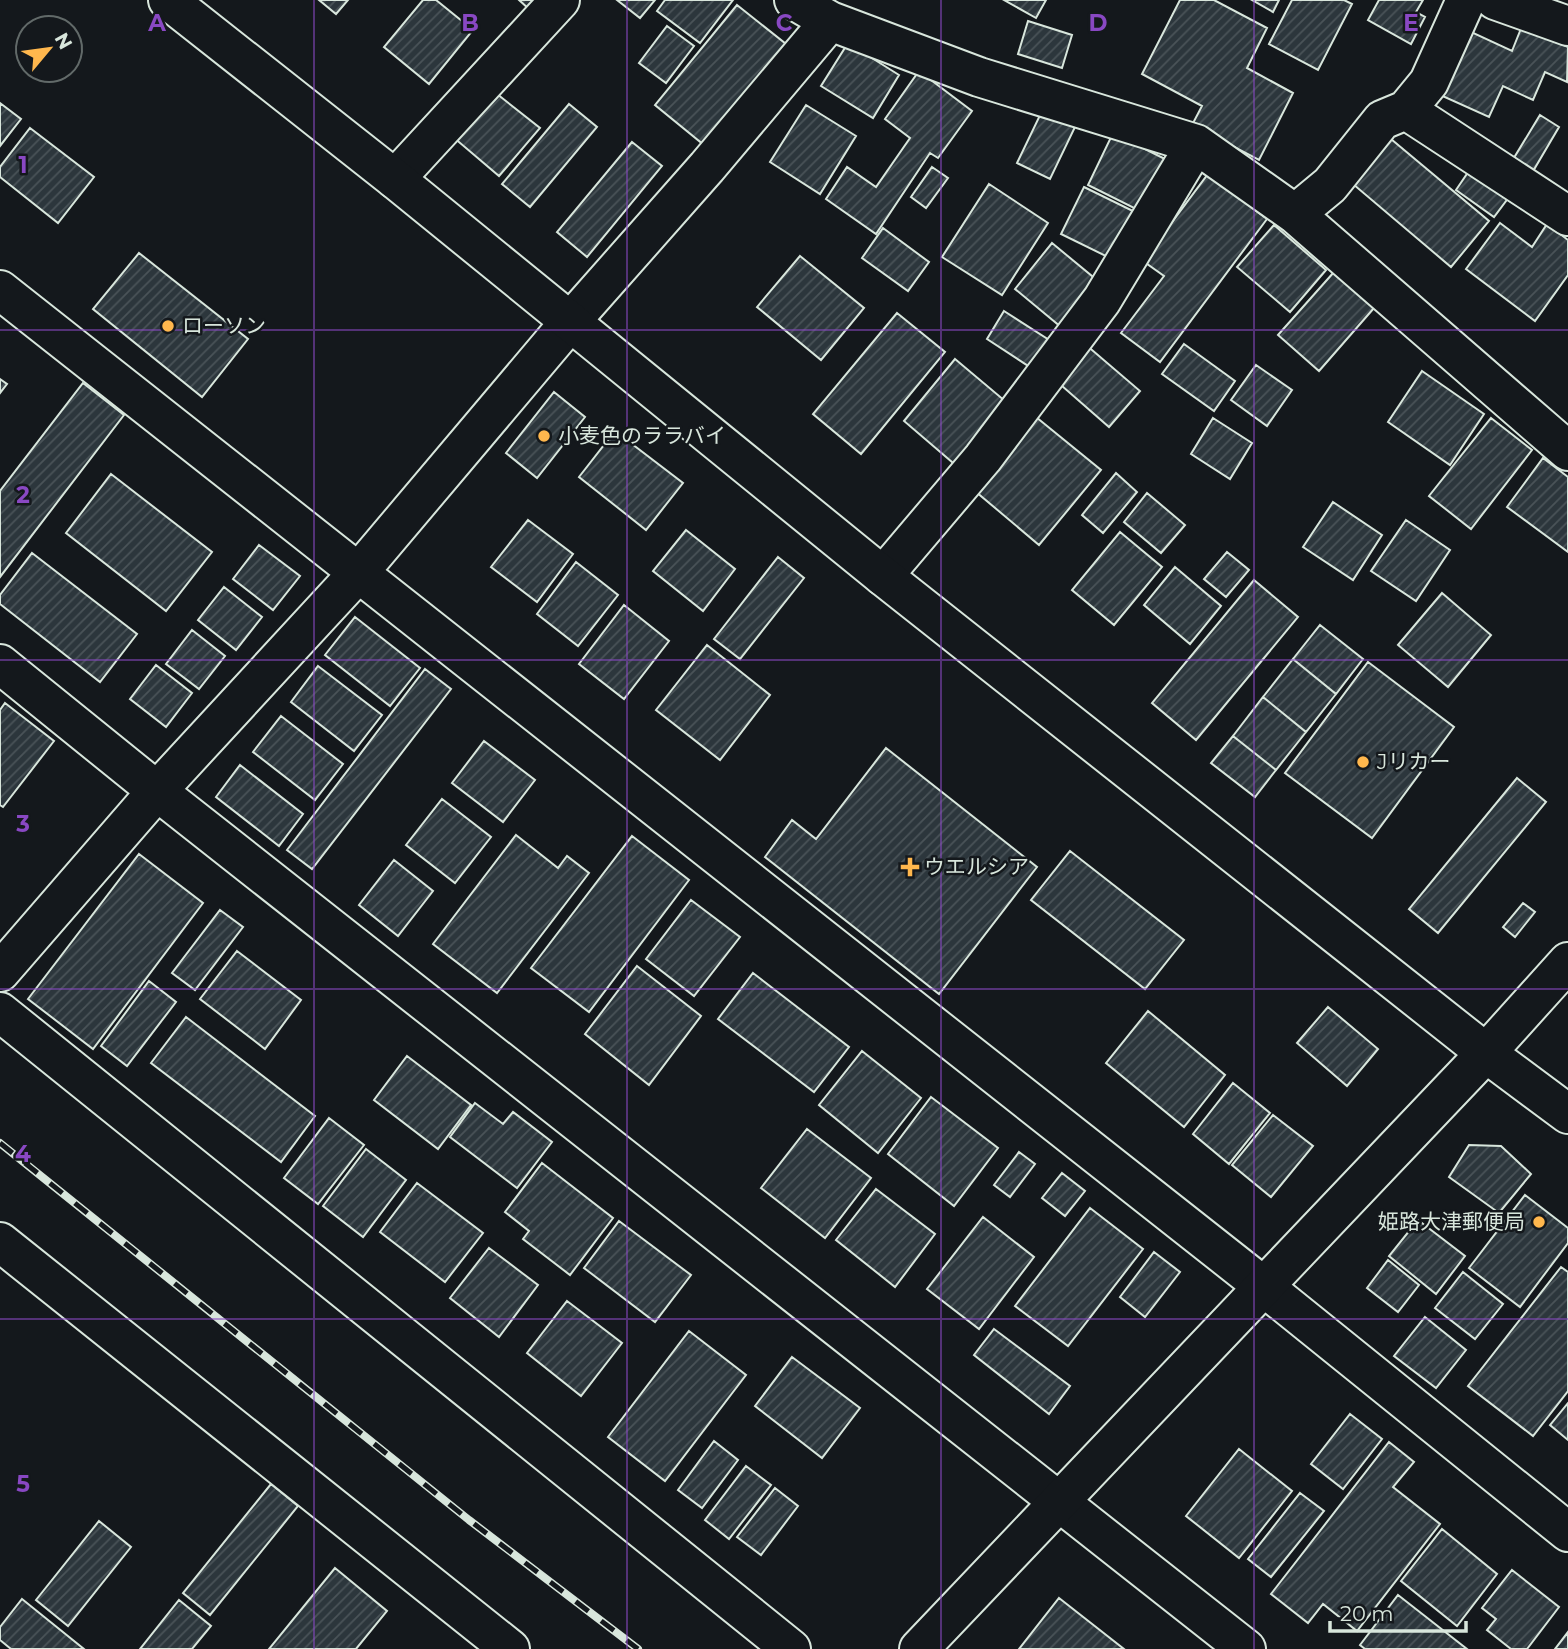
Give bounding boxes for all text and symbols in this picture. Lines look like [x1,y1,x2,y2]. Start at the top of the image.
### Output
text: A [147,9,166,37]
text: B [461,9,479,37]
text: C [776,9,793,37]
text: D [1089,9,1108,37]
text: E [1403,9,1419,37]
north arrow [14,14,84,84]
text: N [50,29,77,53]
text: 1 [18,151,28,179]
place label: ローソン [182,313,266,338]
marker: ローソン [160,318,176,334]
place label: 小麦色のララバイ [558,423,726,448]
marker: 小麦色のララバイ [536,428,552,444]
text: 2 [16,481,30,509]
place label: Jリカー [1376,749,1451,774]
marker: Jリカー [1355,754,1371,770]
text: 3 [15,810,30,838]
place label: ウエルシア [924,854,1029,879]
marker: ウエルシア [902,859,918,875]
text: 4 [15,1140,31,1168]
place label: 姫路大津郵便局 [1378,1209,1525,1234]
marker: 姫路大津郵便局 [1531,1214,1547,1230]
text: 5 [16,1470,30,1498]
scale bar [1330,1590,1466,1634]
text: 20 m [1340,1601,1394,1626]

